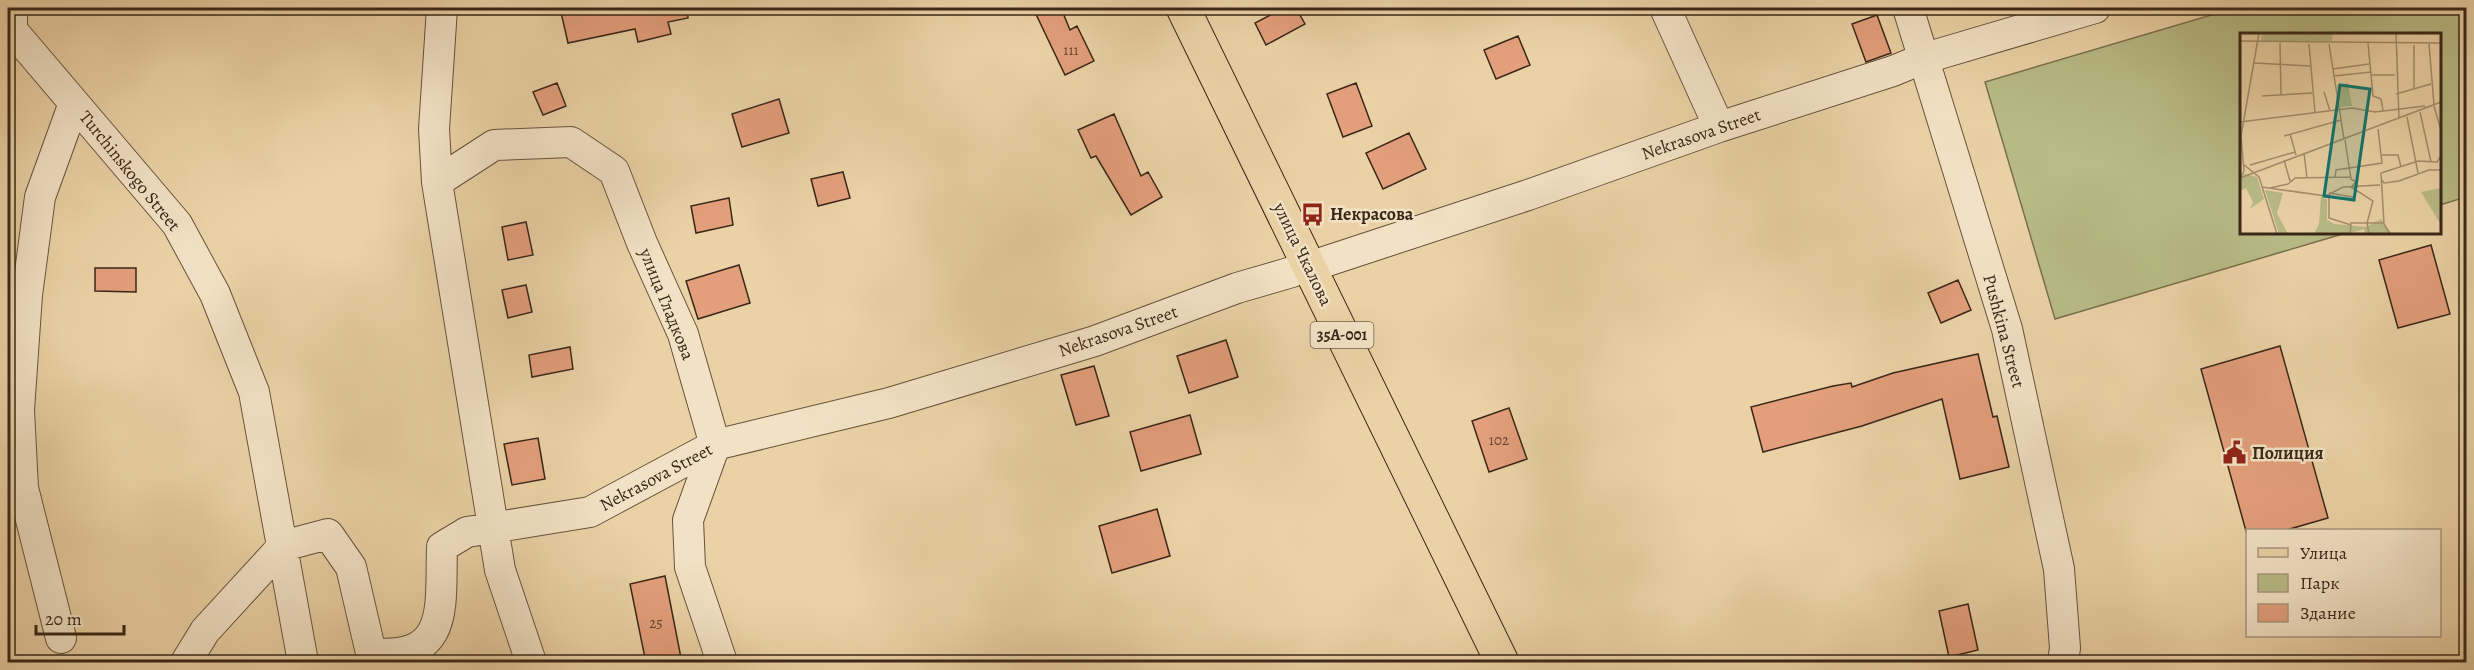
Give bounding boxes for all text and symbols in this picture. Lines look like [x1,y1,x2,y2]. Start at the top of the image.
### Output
inset map [2240,33,2441,234]
house number: 111 [1063,40,1079,60]
street label: Nekrasova Street [1638,102,1764,166]
street label: Turchinskogo Street [74,106,186,236]
street label: улица Чкалова [1267,197,1339,310]
bus stop icon: Некрасова [1299,201,1325,227]
place label: Некрасова [1330,202,1414,226]
street label: улица Гладкова [633,244,701,364]
street label: Pushkina Street [1977,272,2031,390]
street label: Nekrasova Street [1055,299,1181,363]
road number: 35А-001 [1310,322,1374,348]
house number: 102 [1489,430,1509,450]
street label: Nekrasova Street [595,437,717,517]
public building icon: Полиция [2221,440,2247,466]
place label: Полиция [2252,441,2324,465]
legend [2246,529,2441,637]
text: Улица [2300,541,2348,565]
text: Парк [2300,571,2340,595]
scale bar [36,598,124,636]
text: Здание [2300,601,2356,625]
text: 20 m [45,607,82,631]
house number: 25 [649,613,663,633]

